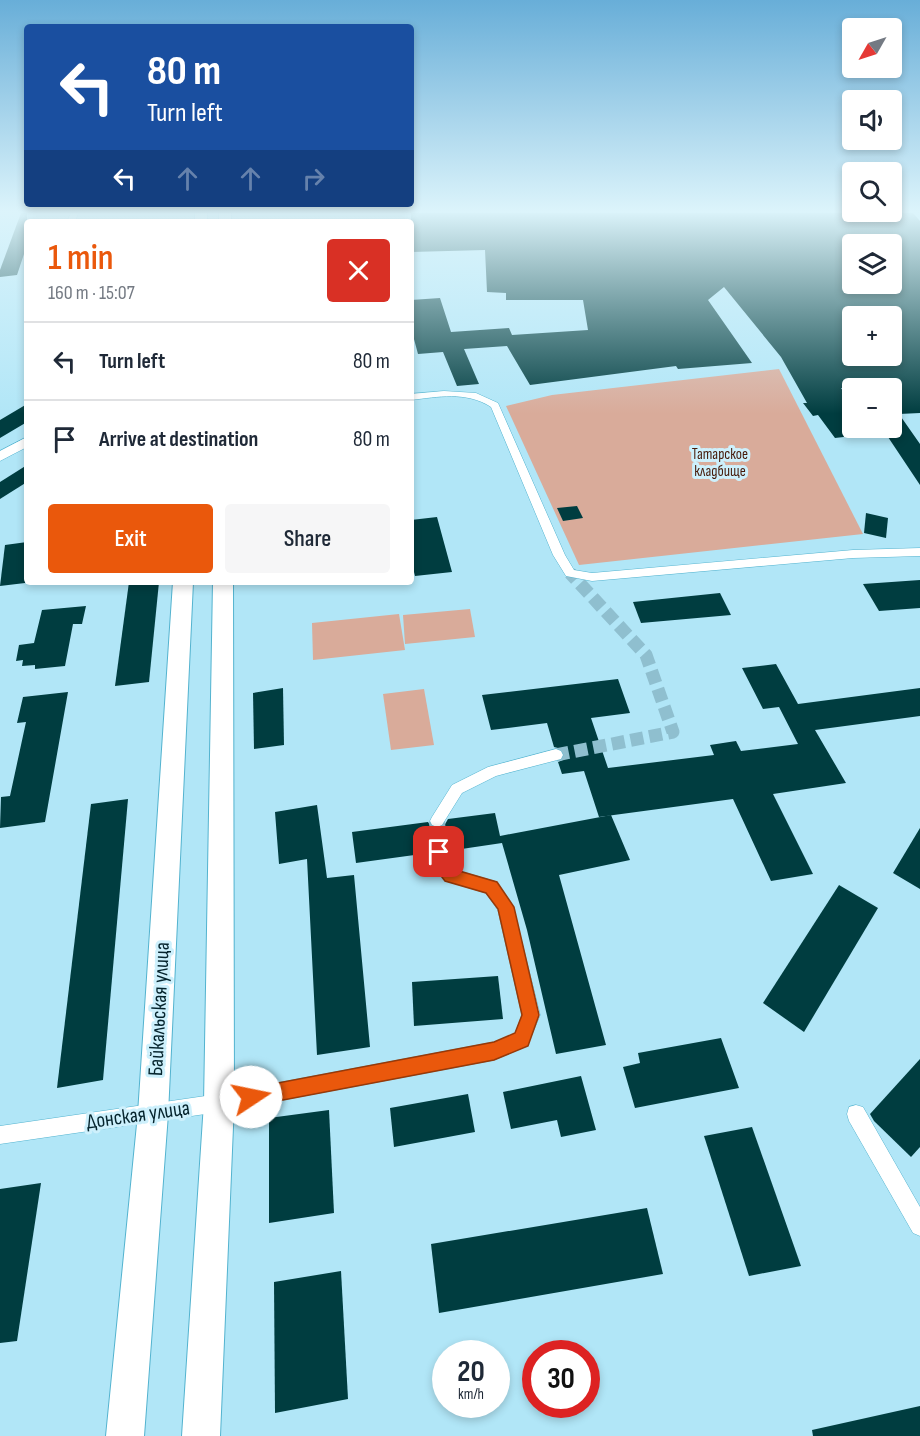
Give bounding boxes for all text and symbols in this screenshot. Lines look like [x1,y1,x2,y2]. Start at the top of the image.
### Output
north arrow [842,18,902,78]
map controls [842,18,902,438]
text: 80 m [147,46,221,97]
icon: left [48,48,126,126]
button: sound [842,90,902,150]
text: Turn left [147,97,223,129]
icon: left [108,162,141,195]
icon: ahead [171,162,204,195]
icon: ahead [234,162,267,195]
icon: right [297,162,330,195]
button: search [842,162,902,222]
button: layers [842,234,902,294]
text: 1 min [48,237,113,280]
button: close [327,239,390,302]
text: 160 m · 15:07 [48,281,135,305]
button: + [842,306,902,366]
icon: left [48,345,81,378]
text: Turn left [99,348,165,375]
text: 80 m [353,348,390,375]
button: − [842,378,902,438]
icon: arrive [48,423,81,456]
text: Arrive at destination [99,426,258,453]
text: 80 m [353,426,390,453]
park label: Татарское кладбище [692,445,748,481]
button: Exit [48,504,213,573]
button: Share [225,504,390,573]
pin [413,826,464,877]
icon: arrive [422,835,455,868]
street label: Байкальская улица [143,941,175,1077]
position arrow [219,1065,283,1129]
street label: Донская улица [85,1095,191,1135]
speed limit sign: 30 [522,1340,600,1418]
text: 20 [457,1354,485,1390]
text: km/h [458,1385,484,1404]

